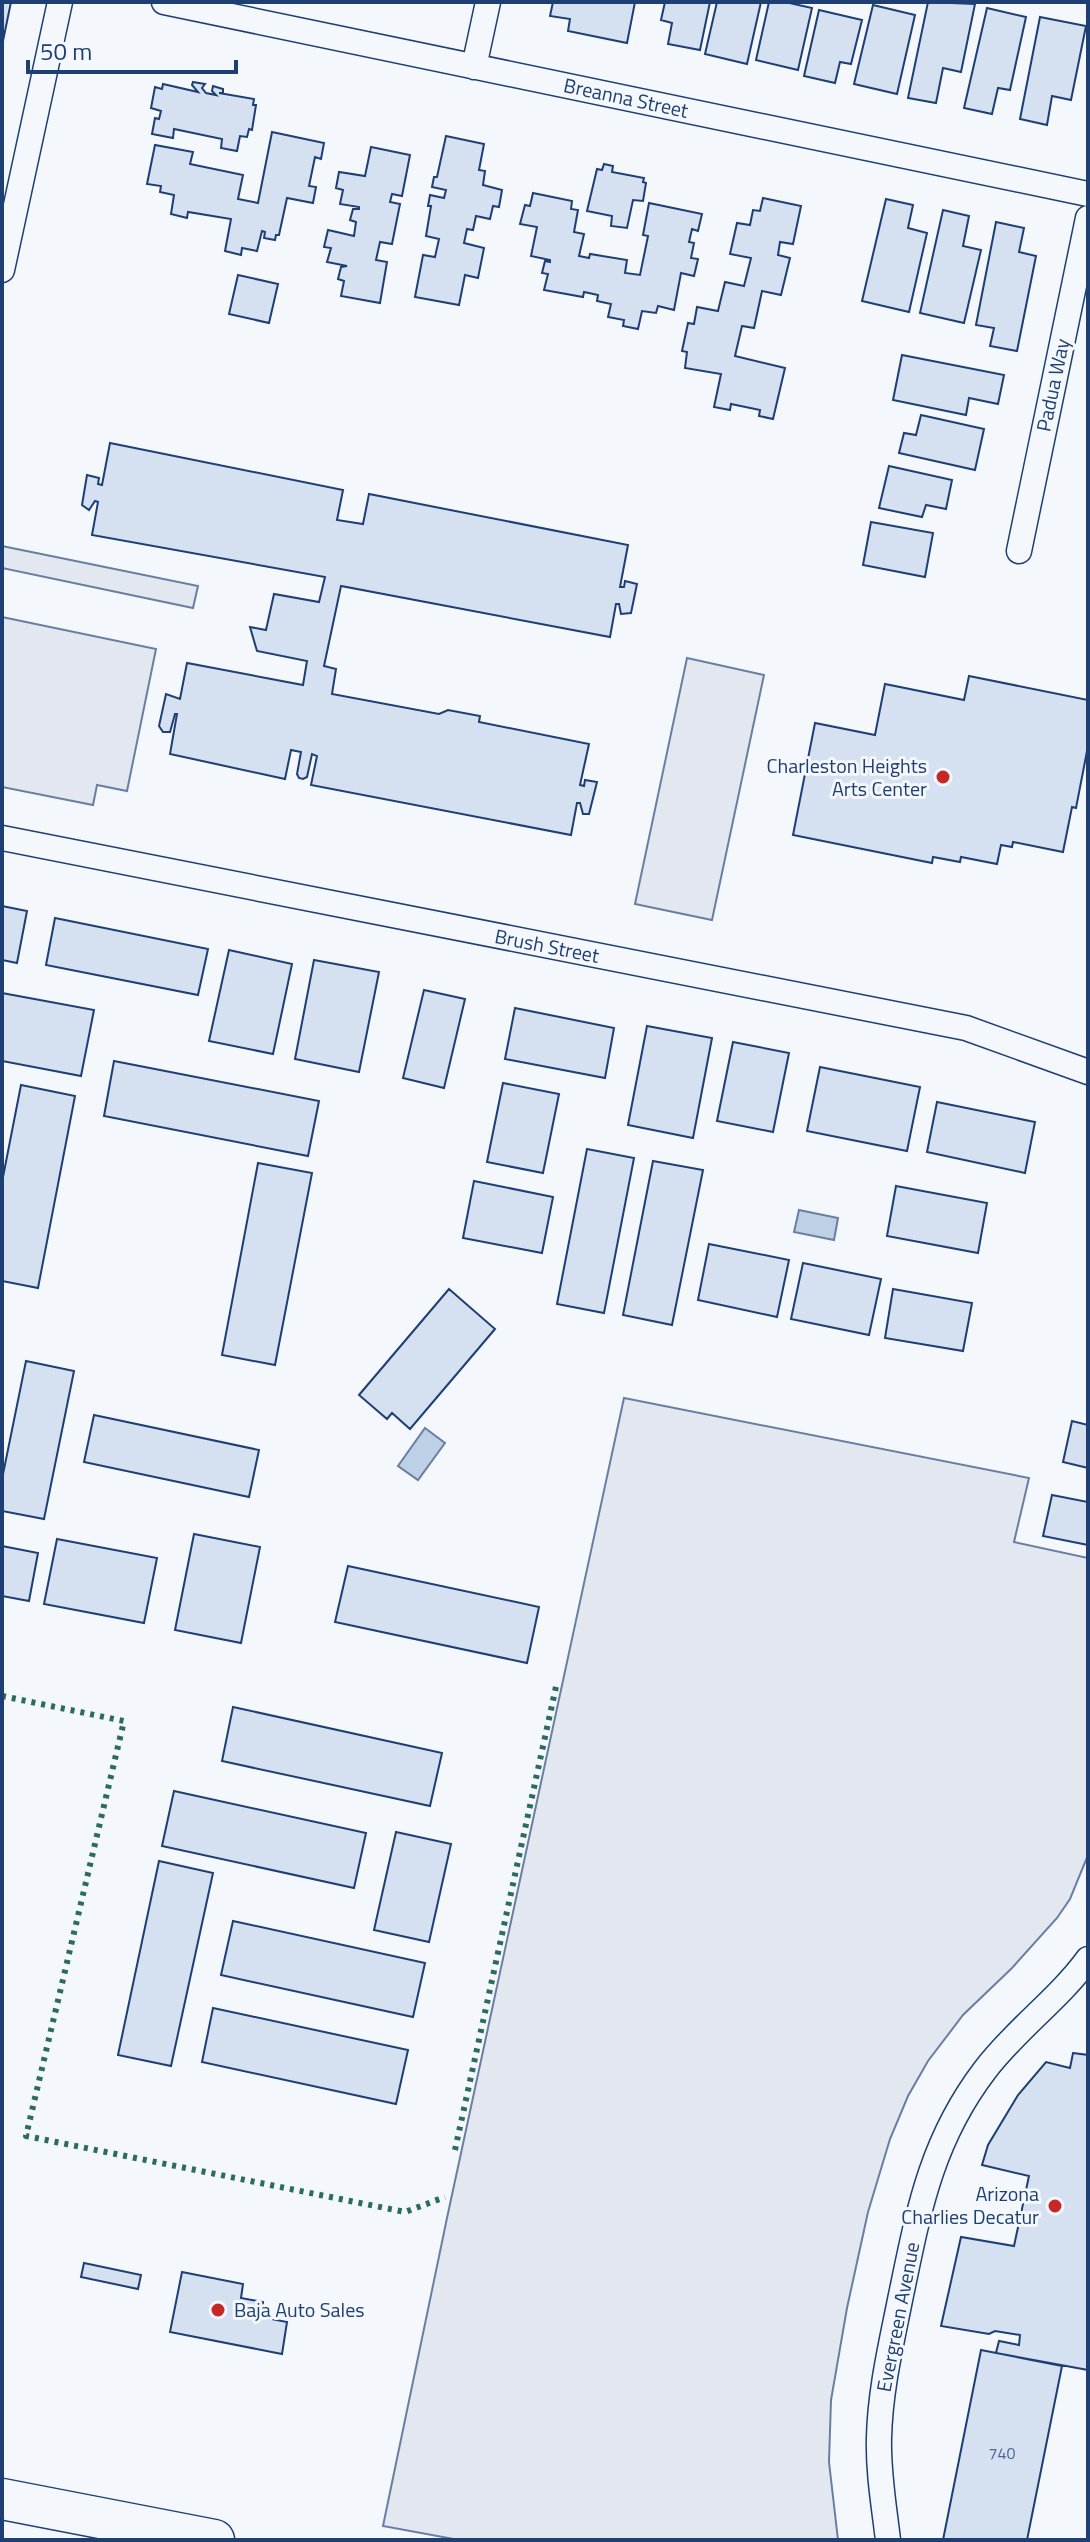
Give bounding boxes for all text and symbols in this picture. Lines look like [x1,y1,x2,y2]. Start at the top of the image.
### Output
scale bar [28,24,236,74]
text: 50 m [40,33,92,69]
street label: Breanna Street [561,69,691,126]
street label: Padua Way [1028,335,1078,434]
place label: Charleston Heights Arts Center [767,750,927,804]
marker: Charleston Heights Arts Center [934,768,952,786]
street label: Brush Street [492,920,602,971]
place label: Arizona Charlies Decatur [901,2178,1039,2232]
marker: Arizona Charlies Decatur [1046,2197,1064,2215]
street label: Evergreen Avenue [868,2239,927,2394]
place label: Baja Auto Sales [234,2294,365,2325]
marker: Baja Auto Sales [209,2301,227,2319]
house number: 740 [989,2441,1015,2465]

